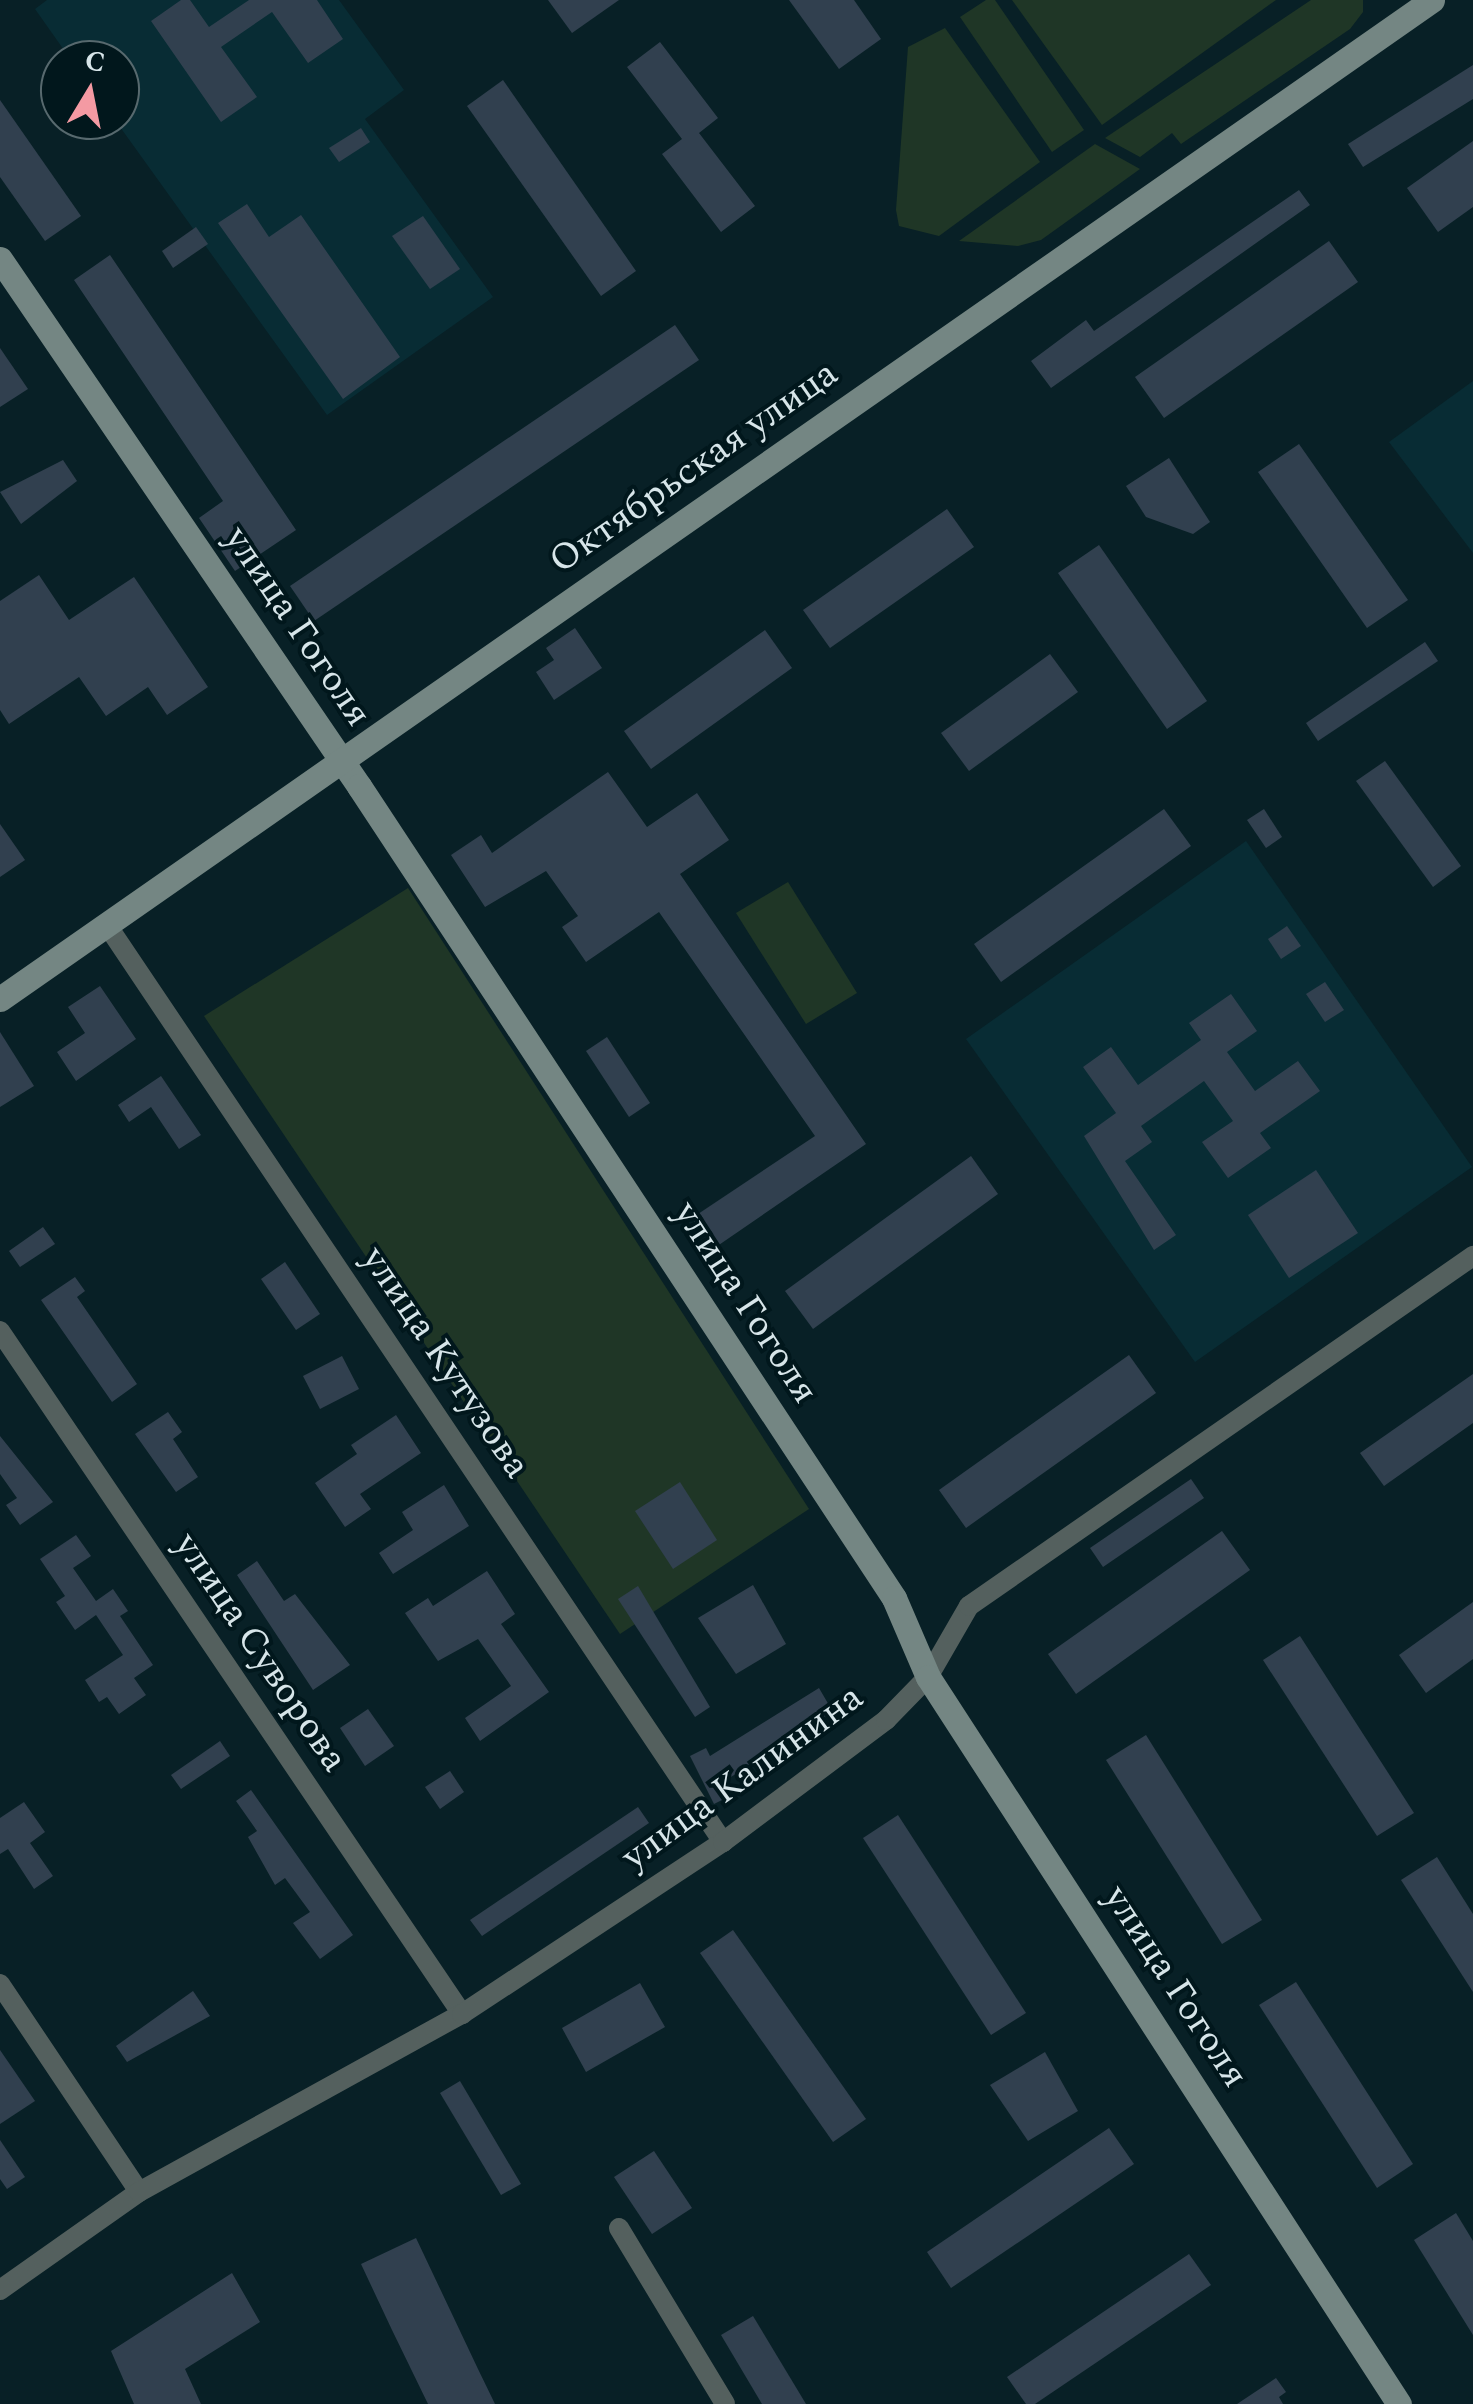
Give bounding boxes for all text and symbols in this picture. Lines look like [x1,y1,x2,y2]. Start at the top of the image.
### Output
text: С [81,39,108,85]
north arrow [40,40,140,140]
street label: Октябрьская улица [541,351,847,585]
street label: улица Гоголя [213,518,381,736]
street label: улица Гоголя [663,1194,827,1412]
street label: улица Кутузова [351,1239,539,1487]
street label: улица Суворова [163,1525,357,1781]
street label: улица Калинина [614,1675,872,1881]
street label: улица Гоголя [1093,1878,1257,2096]

